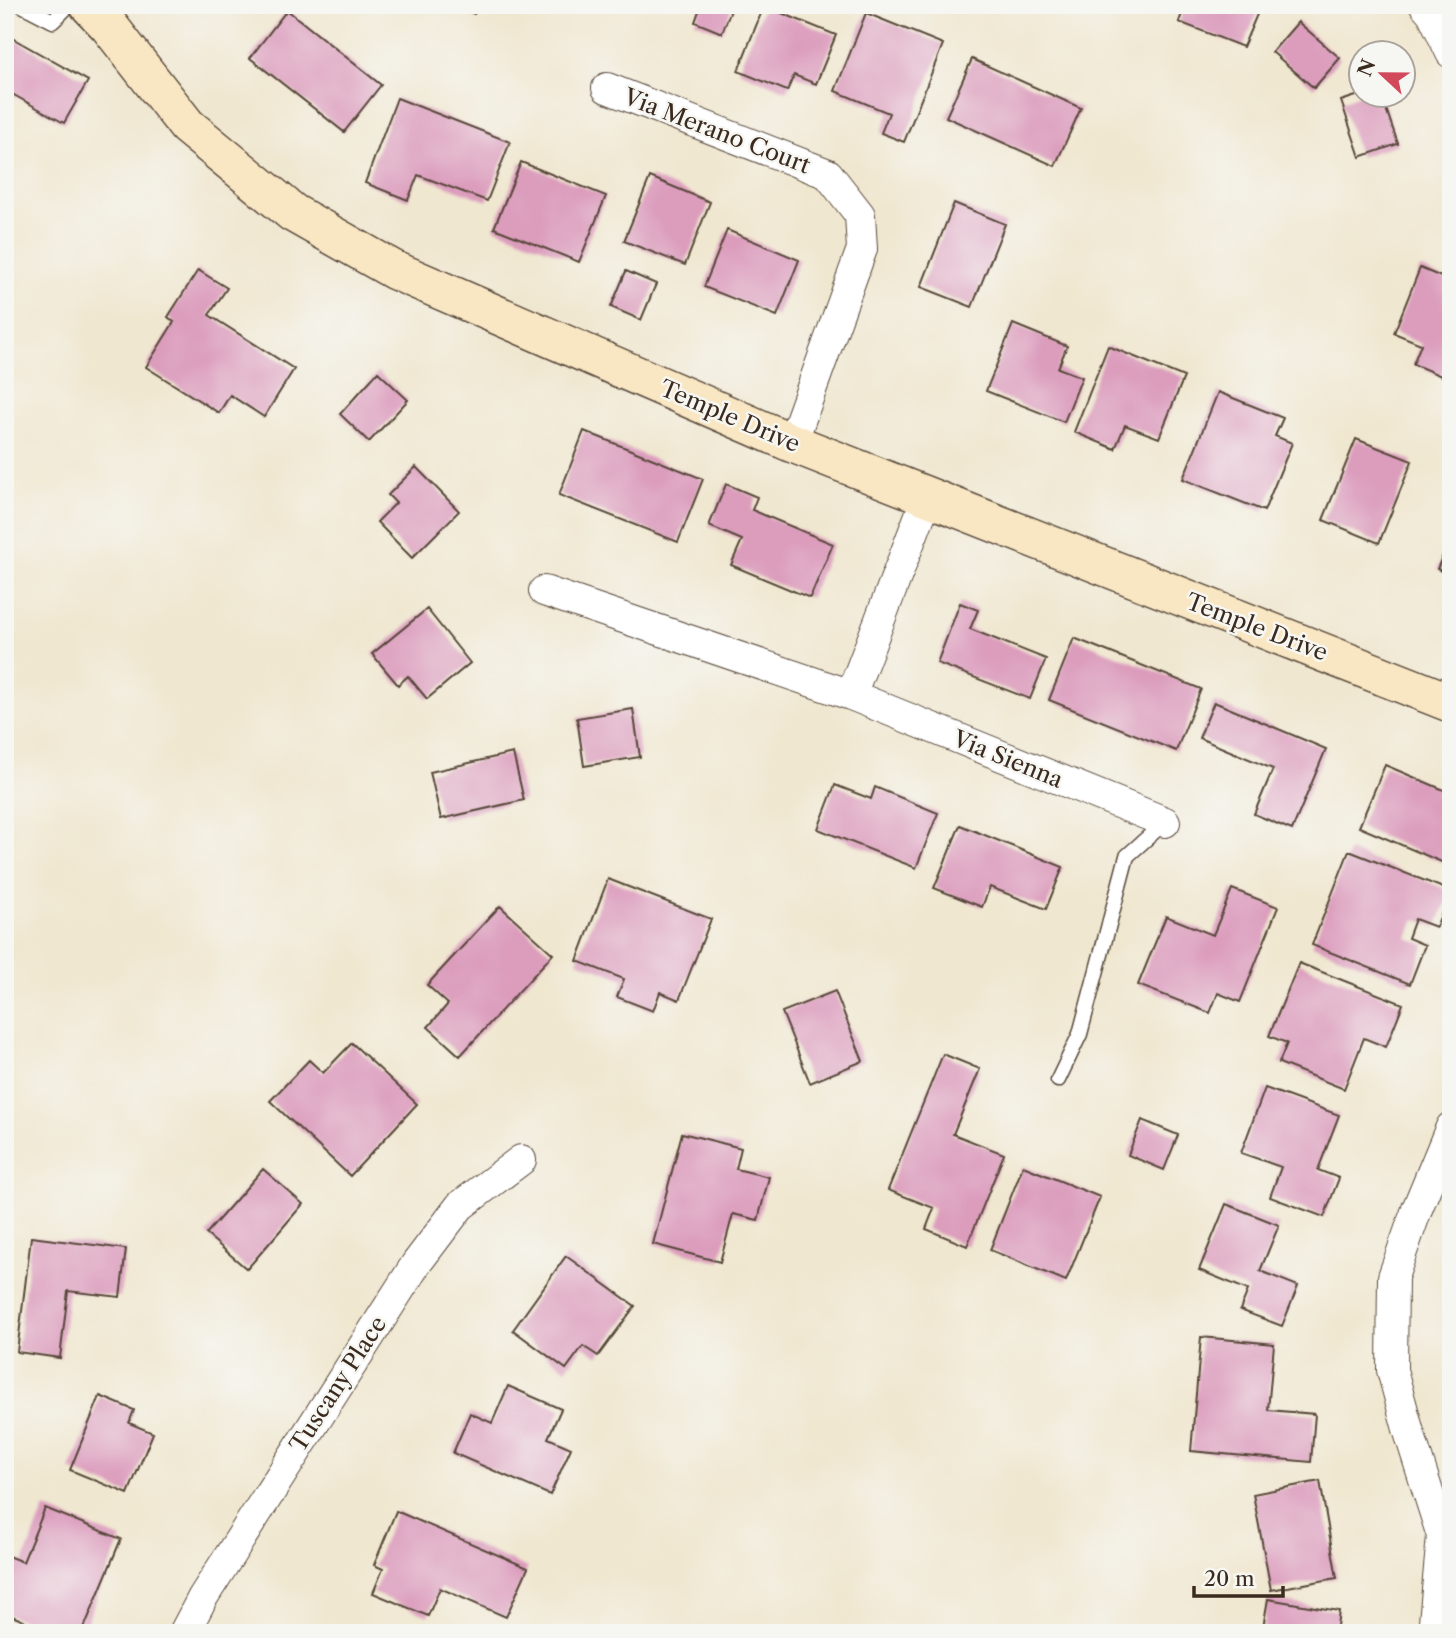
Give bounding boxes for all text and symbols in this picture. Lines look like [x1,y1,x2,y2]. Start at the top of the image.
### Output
north arrow [1348,38,1418,108]
text: N [1353,56,1380,80]
street label: Via Merano Court [619,82,814,179]
street label: Temple Drive [656,374,804,458]
street label: Temple Drive [1182,587,1332,667]
street label: Via Sienna [948,724,1068,794]
street label: Tuscany Place [284,1311,392,1457]
scale bar [1194,1554,1283,1598]
text: 20 m [1204,1566,1255,1591]

